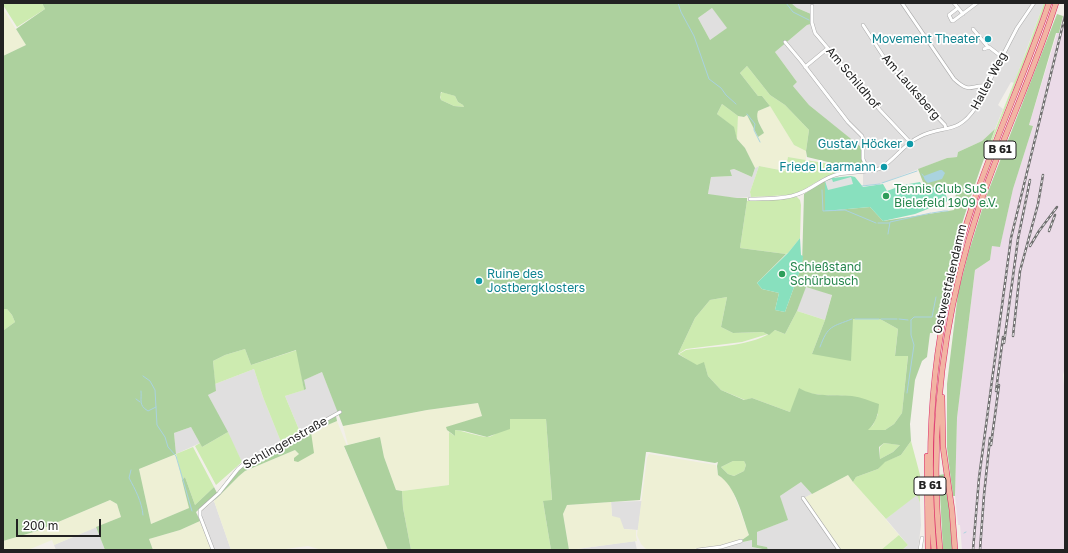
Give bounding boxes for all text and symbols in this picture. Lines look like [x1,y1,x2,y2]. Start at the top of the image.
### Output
place label: Movement Theater [872,32,980,46]
marker: Movement Theater [983,34,993,44]
street label: Am Schildhof [823,44,883,112]
street label: Haller Weg [968,50,1010,112]
street label: Am Lauksberg [879,51,943,123]
place label: Gustav Höcker [818,137,902,151]
marker: Gustav Höcker [905,139,915,149]
road number: B 61 [984,141,1016,159]
place label: Friede Laarmann [779,160,876,174]
marker: Friede Laarmann [879,162,889,172]
place label: Tennis Club SuS Bielefeld 1909 e.V. [894,182,998,210]
marker: Tennis Club SuS Bielefeld 1909 e.V. [881,191,891,201]
street label: Ostwestfalendamm [930,223,970,335]
place label: Schießstand Schürbusch [790,260,861,288]
place label: Ruine des Jostbergklosters [487,267,585,295]
marker: Schießstand Schürbusch [777,269,787,279]
marker: Ruine des Jostbergklosters [474,276,484,286]
street label: Schlingenstraße [240,414,330,472]
road number: B 61 [914,477,946,495]
scale bar [18,511,103,537]
text: 200 m [23,518,58,533]

